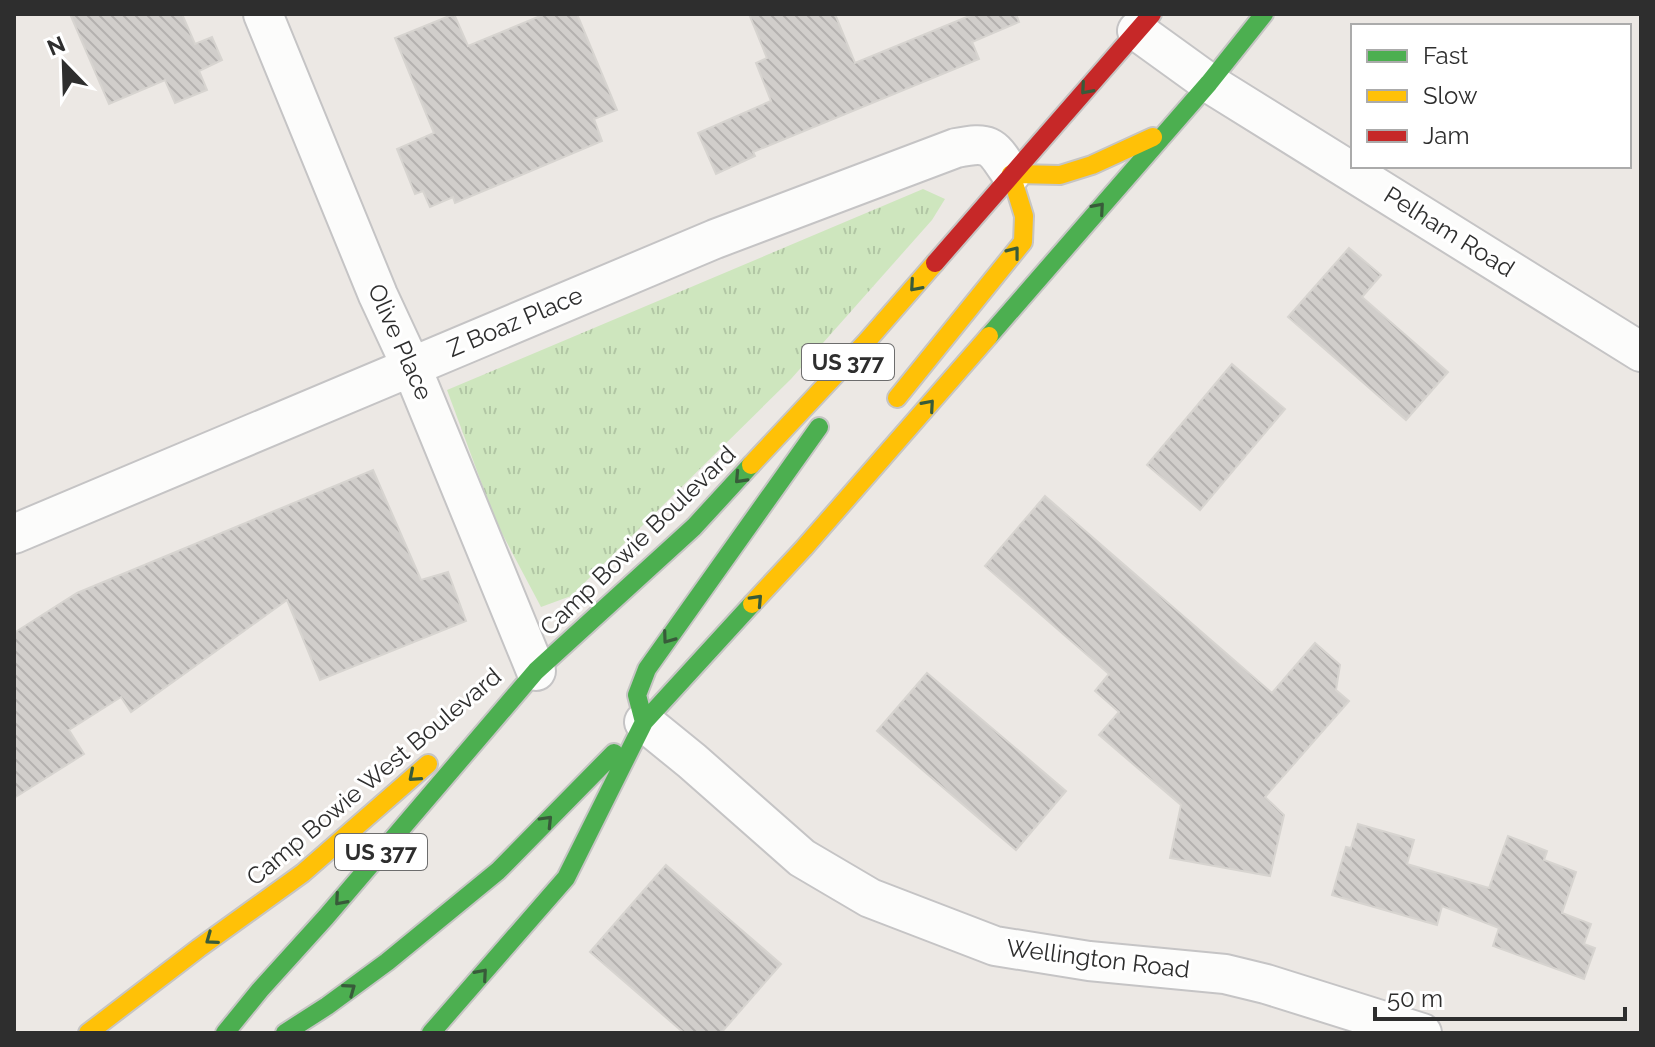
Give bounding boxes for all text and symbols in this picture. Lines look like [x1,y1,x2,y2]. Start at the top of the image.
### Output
north arrow [24,24,104,104]
legend [1351,24,1631,168]
text: N [43,30,69,61]
text: Fast [1423,41,1468,70]
one-way arrow [1081,80,1096,95]
text: Slow [1423,81,1478,110]
text: Jam [1423,121,1469,150]
street label: Pelham Road [1379,180,1520,283]
one-way arrow [1090,203,1104,218]
one-way arrow [1005,246,1019,261]
one-way arrow [911,276,925,291]
street label: Olive Place [362,279,439,404]
street label: Z Boaz Place [443,280,587,363]
road number: US 377 [802,344,894,380]
one-way arrow [919,399,933,414]
street label: Camp Bowie Boulevard [534,440,741,642]
one-way arrow [735,468,749,483]
one-way arrow [747,594,761,609]
one-way arrow [663,629,678,643]
street label: Camp Bowie West Boulevard [241,662,507,892]
one-way arrow [408,767,423,781]
one-way arrow [538,816,552,830]
road number: US 377 [335,834,427,870]
one-way arrow [335,891,350,906]
one-way arrow [206,930,220,944]
street label: Wellington Road [1005,933,1191,984]
one-way arrow [472,969,487,984]
scale bar [1375,971,1625,1021]
text: 50 m [1387,984,1443,1013]
one-way arrow [341,985,356,999]

